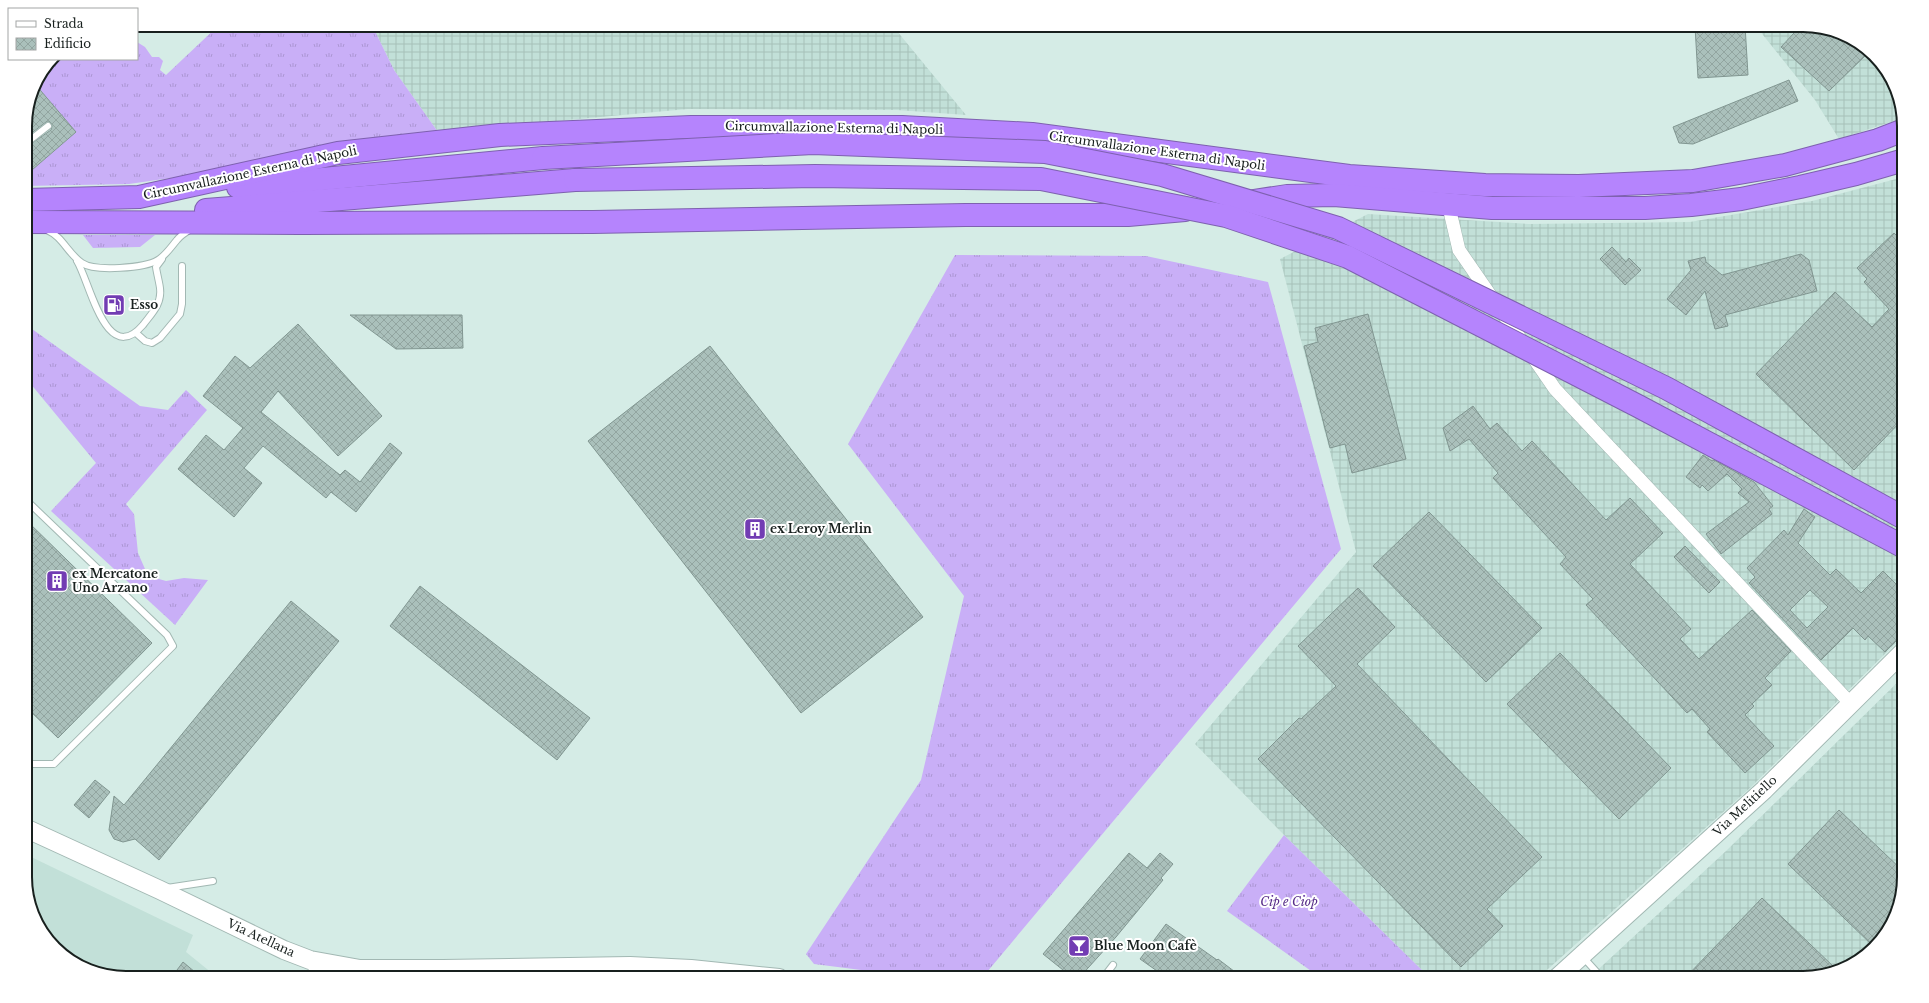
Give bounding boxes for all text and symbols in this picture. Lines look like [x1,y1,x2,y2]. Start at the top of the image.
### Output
legend [8,8,138,60]
text: Strada [44,16,84,31]
text: Edificio [44,36,91,51]
street label: Circumvallazione Esterna di Napoli [725,118,943,137]
street label: Circumvallazione Esterna di Napoli [1048,128,1266,173]
street label: Circumvallazione Esterna di Napoli [142,142,358,203]
fuel station icon: Esso [101,292,127,318]
place label: Esso [130,297,158,312]
building icon: ex Leroy Merlin [742,516,768,542]
place label: ex Leroy Merlin [770,521,872,536]
place label: ex Mercatone Uno Arzano [72,566,158,595]
building icon: ex Mercatone Uno Arzano [44,568,70,594]
street label: Via Melitiello [1709,772,1780,840]
park label: Cip e Ciop [1260,894,1318,909]
street label: Via Atellana [224,915,298,960]
bar icon: Blue Moon Cafè [1066,933,1092,959]
place label: Blue Moon Cafè [1094,938,1197,953]

